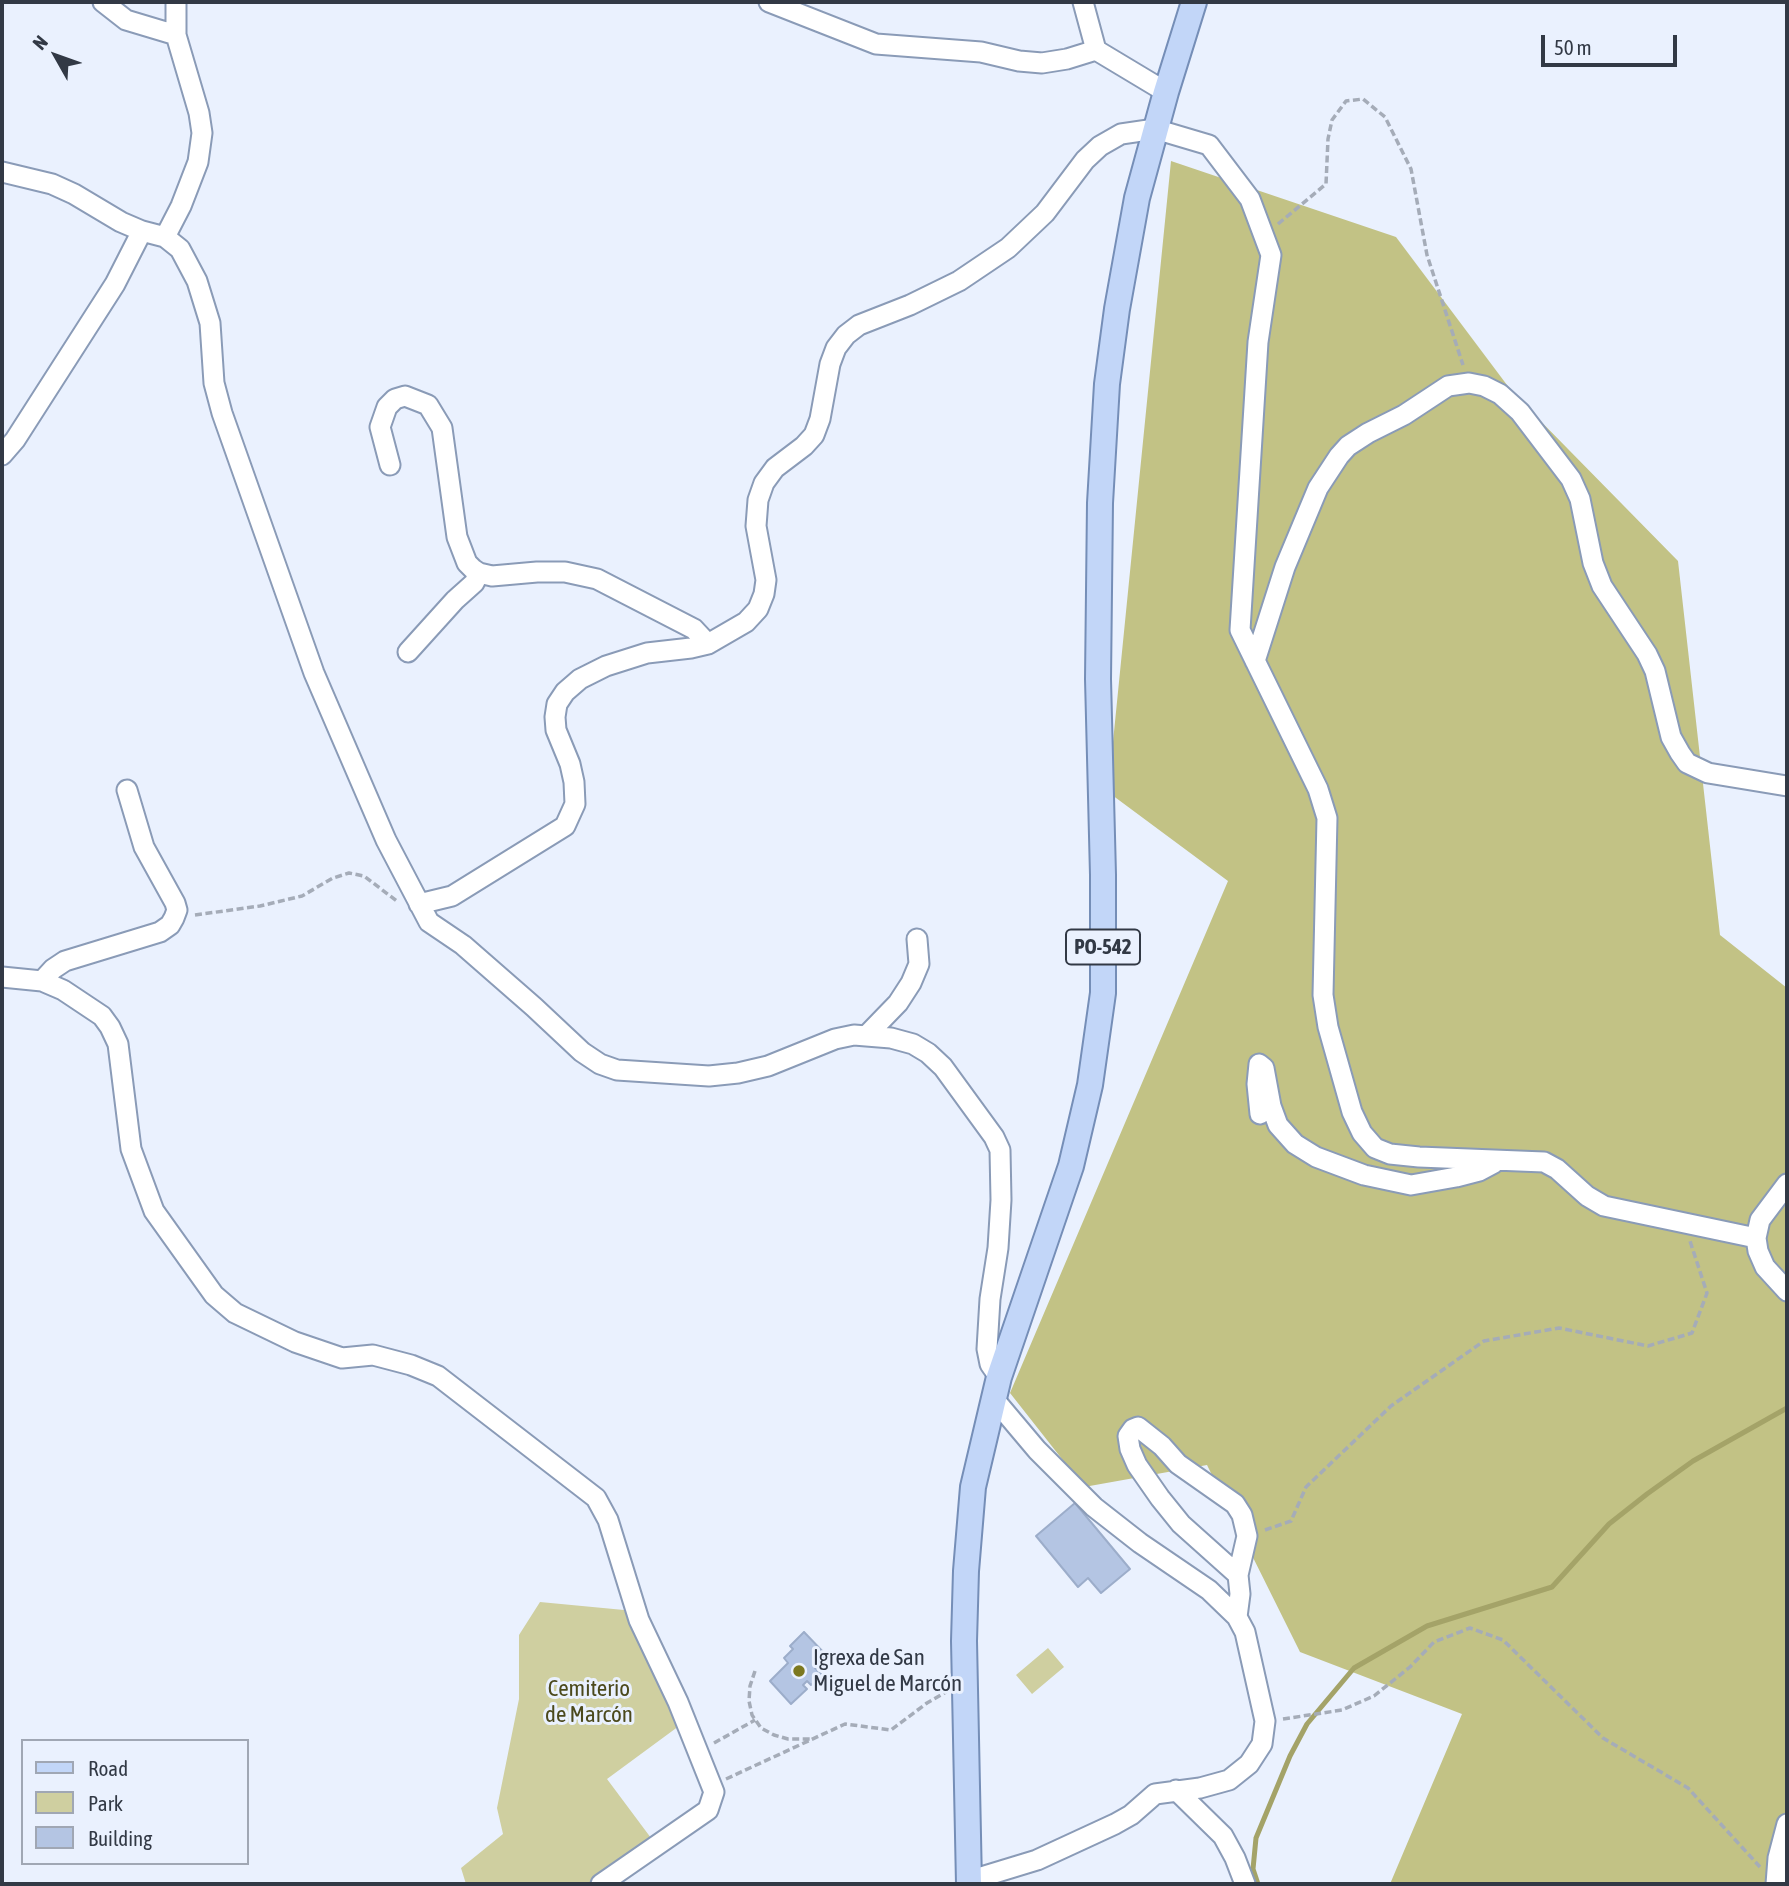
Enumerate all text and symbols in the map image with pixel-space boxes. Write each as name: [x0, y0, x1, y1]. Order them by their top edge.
north arrow: [21, 21, 91, 91]
scale bar: [1544, 21, 1680, 65]
text: N: [28, 31, 52, 54]
text: 50 m: [1554, 35, 1592, 59]
road number: PO-542: [1066, 930, 1140, 964]
place label: Igrexa de San Miguel de Marcón: [813, 1644, 962, 1698]
marker: Igrexa de San Miguel de Marcón: [791, 1663, 807, 1679]
park label: Cemiterio de Marcón: [545, 1675, 633, 1729]
legend: [21, 1739, 248, 1865]
text: Road: [88, 1756, 128, 1780]
text: Park: [88, 1791, 123, 1815]
text: Building: [88, 1826, 152, 1850]

